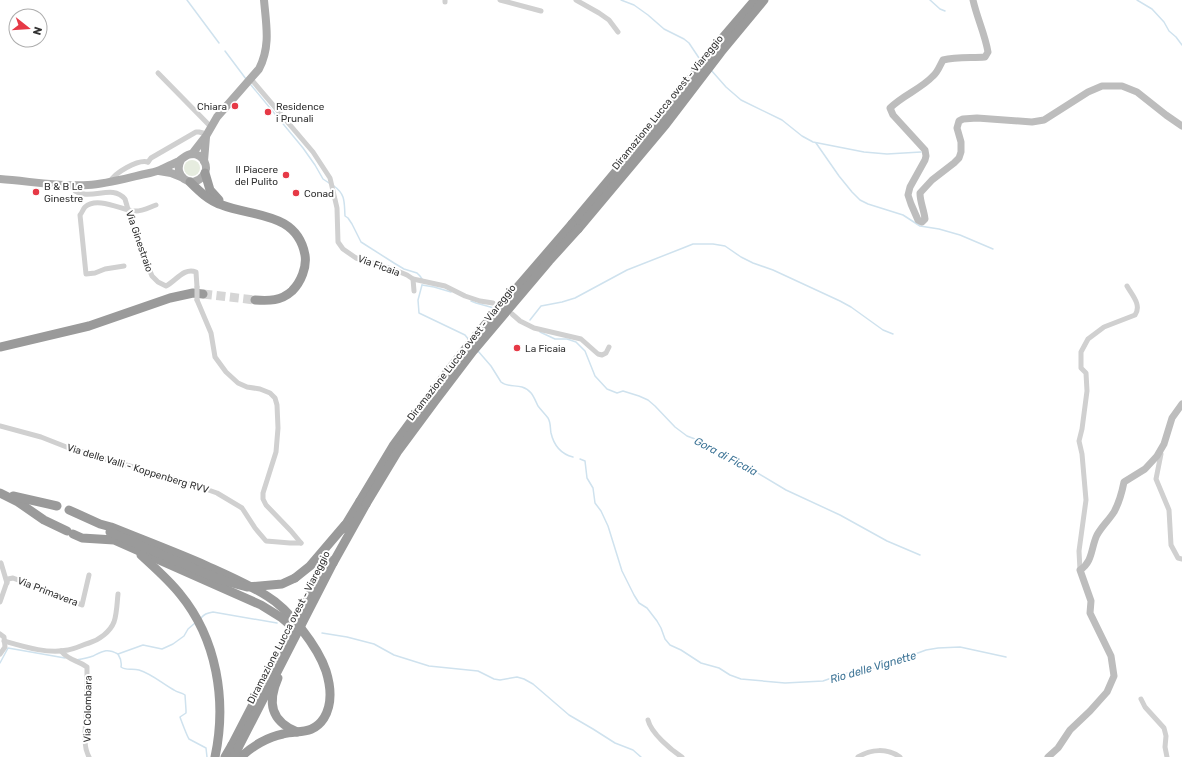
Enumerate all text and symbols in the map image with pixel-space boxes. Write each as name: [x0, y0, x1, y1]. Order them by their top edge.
north arrow: [8, 8, 48, 48]
text: N: [30, 25, 44, 37]
street label: Diramazione Lucca ovest - Viareggio: [610, 33, 726, 172]
place label: Chiara: [197, 101, 227, 113]
marker: Chiara: [230, 101, 240, 111]
place label: Residence i Prunali: [276, 101, 325, 125]
marker: Residence i Prunali: [263, 107, 273, 117]
place label: Il Piacere del Pulito: [235, 164, 278, 188]
marker: Il Piacere del Pulito: [281, 170, 291, 180]
place label: B & B Le Ginestre: [44, 181, 84, 205]
marker: B & B Le Ginestre: [31, 187, 41, 197]
marker: Conad: [291, 188, 301, 198]
place label: Conad: [304, 188, 334, 200]
street label: Via Ginestraio: [123, 209, 155, 274]
street label: Via Ficaia: [356, 253, 401, 279]
street label: Diramazione Lucca ovest - Viareggio: [405, 282, 519, 423]
marker: La Ficaia: [512, 343, 522, 353]
place label: La Ficaia: [525, 343, 566, 355]
water label: Gora di Ficaia: [692, 434, 760, 479]
street label: Via delle Valli - Koppenberg RVV: [65, 442, 211, 496]
street label: Diramazione Lucca ovest - Viareggio: [245, 549, 333, 706]
street label: Via Primavera: [16, 575, 80, 609]
water label: Rio delle Vignette: [828, 649, 918, 686]
street label: Via Colombara: [81, 675, 95, 743]

